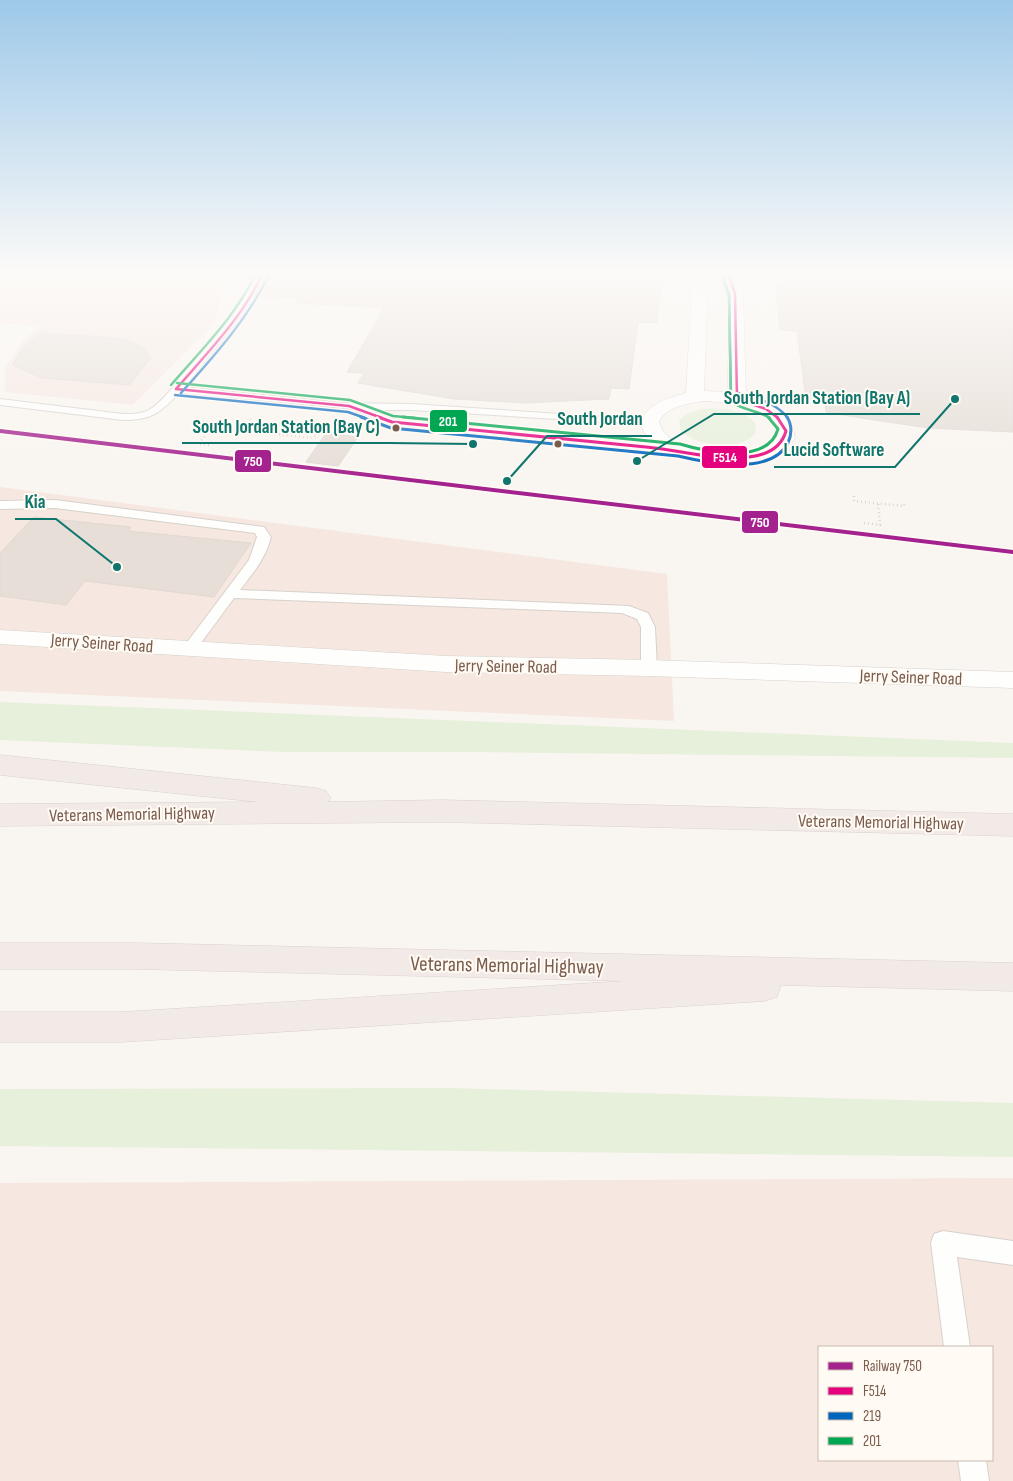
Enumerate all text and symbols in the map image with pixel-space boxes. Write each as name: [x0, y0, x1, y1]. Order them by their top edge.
callout: South Jordan Station (Bay A): [714, 380, 920, 414]
text: South Jordan Station (Bay A): [724, 387, 910, 410]
callout: South Jordan: [547, 402, 652, 436]
text: South Jordan: [557, 408, 643, 431]
callout: South Jordan Station (Bay C): [182, 409, 390, 443]
line badge: 201: [429, 409, 468, 433]
text: 201: [439, 413, 458, 430]
text: South Jordan Station (Bay C): [192, 416, 380, 439]
unlabelled marker: [391, 423, 401, 433]
callout: Lucid Software: [774, 433, 895, 467]
unlabelled marker: [553, 439, 563, 449]
text: Lucid Software: [784, 439, 884, 462]
line badge: F514: [701, 445, 748, 469]
line badge: 750: [234, 449, 272, 473]
text: F514: [713, 449, 737, 466]
text: 750: [244, 453, 263, 470]
callout: Kia: [15, 485, 56, 519]
text: Kia: [25, 491, 46, 514]
line badge: 750: [741, 510, 779, 534]
text: 750: [751, 514, 770, 531]
street label: Jerry Seiner Road: [49, 629, 154, 658]
street label: Jerry Seiner Road: [454, 655, 557, 678]
street label: Jerry Seiner Road: [858, 665, 963, 690]
street label: Veterans Memorial Highway: [49, 803, 215, 826]
street label: Veterans Memorial Highway: [798, 811, 964, 834]
street label: Veterans Memorial Highway: [410, 951, 604, 980]
legend: [818, 1346, 993, 1461]
text: Railway 750: [863, 1357, 922, 1376]
text: F514: [863, 1382, 886, 1401]
text: 219: [863, 1407, 881, 1426]
text: 201: [863, 1432, 882, 1451]

